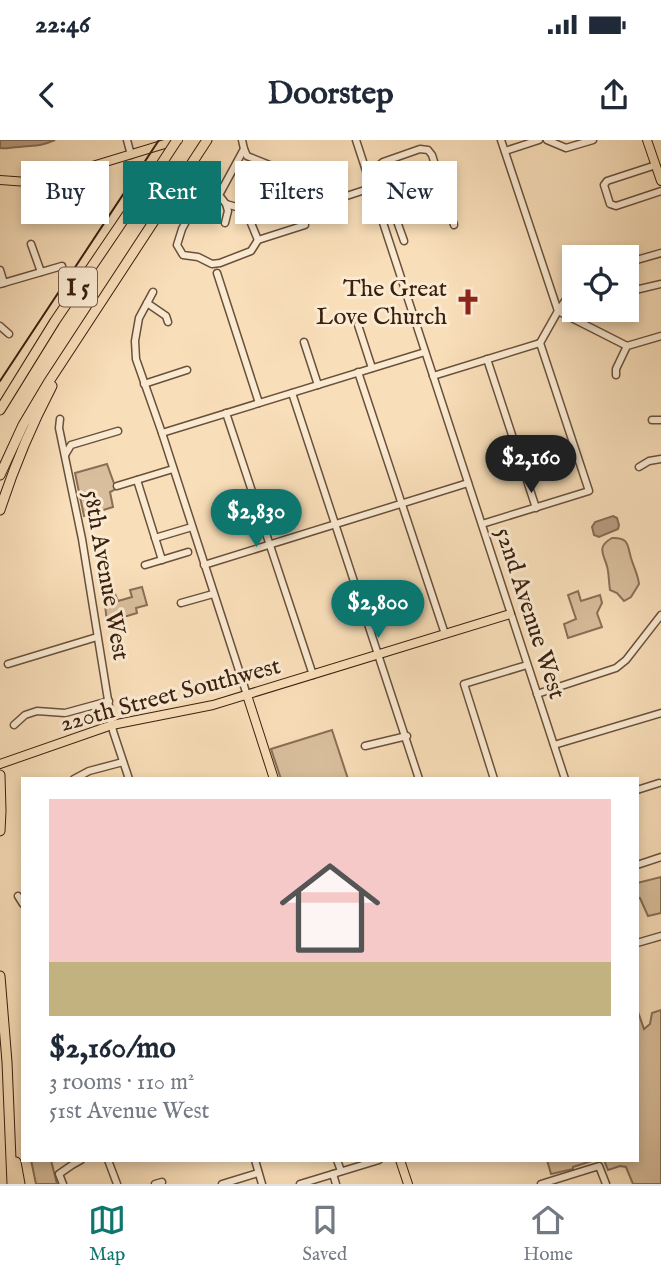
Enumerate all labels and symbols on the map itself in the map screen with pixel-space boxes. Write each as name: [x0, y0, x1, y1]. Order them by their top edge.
road number: I 5: [59, 268, 97, 306]
place label: The Great Love Church: [316, 274, 447, 333]
church icon: The Great Love Church: [453, 287, 483, 317]
pin: $2,160: [474, 436, 588, 495]
street label: 58th Avenue West: [75, 488, 136, 663]
pin: $2,830: [199, 490, 313, 549]
street label: 52nd Avenue West: [487, 524, 572, 703]
pin: $2,800: [321, 580, 435, 640]
street label: 220th Street Southwest: [57, 651, 284, 740]

